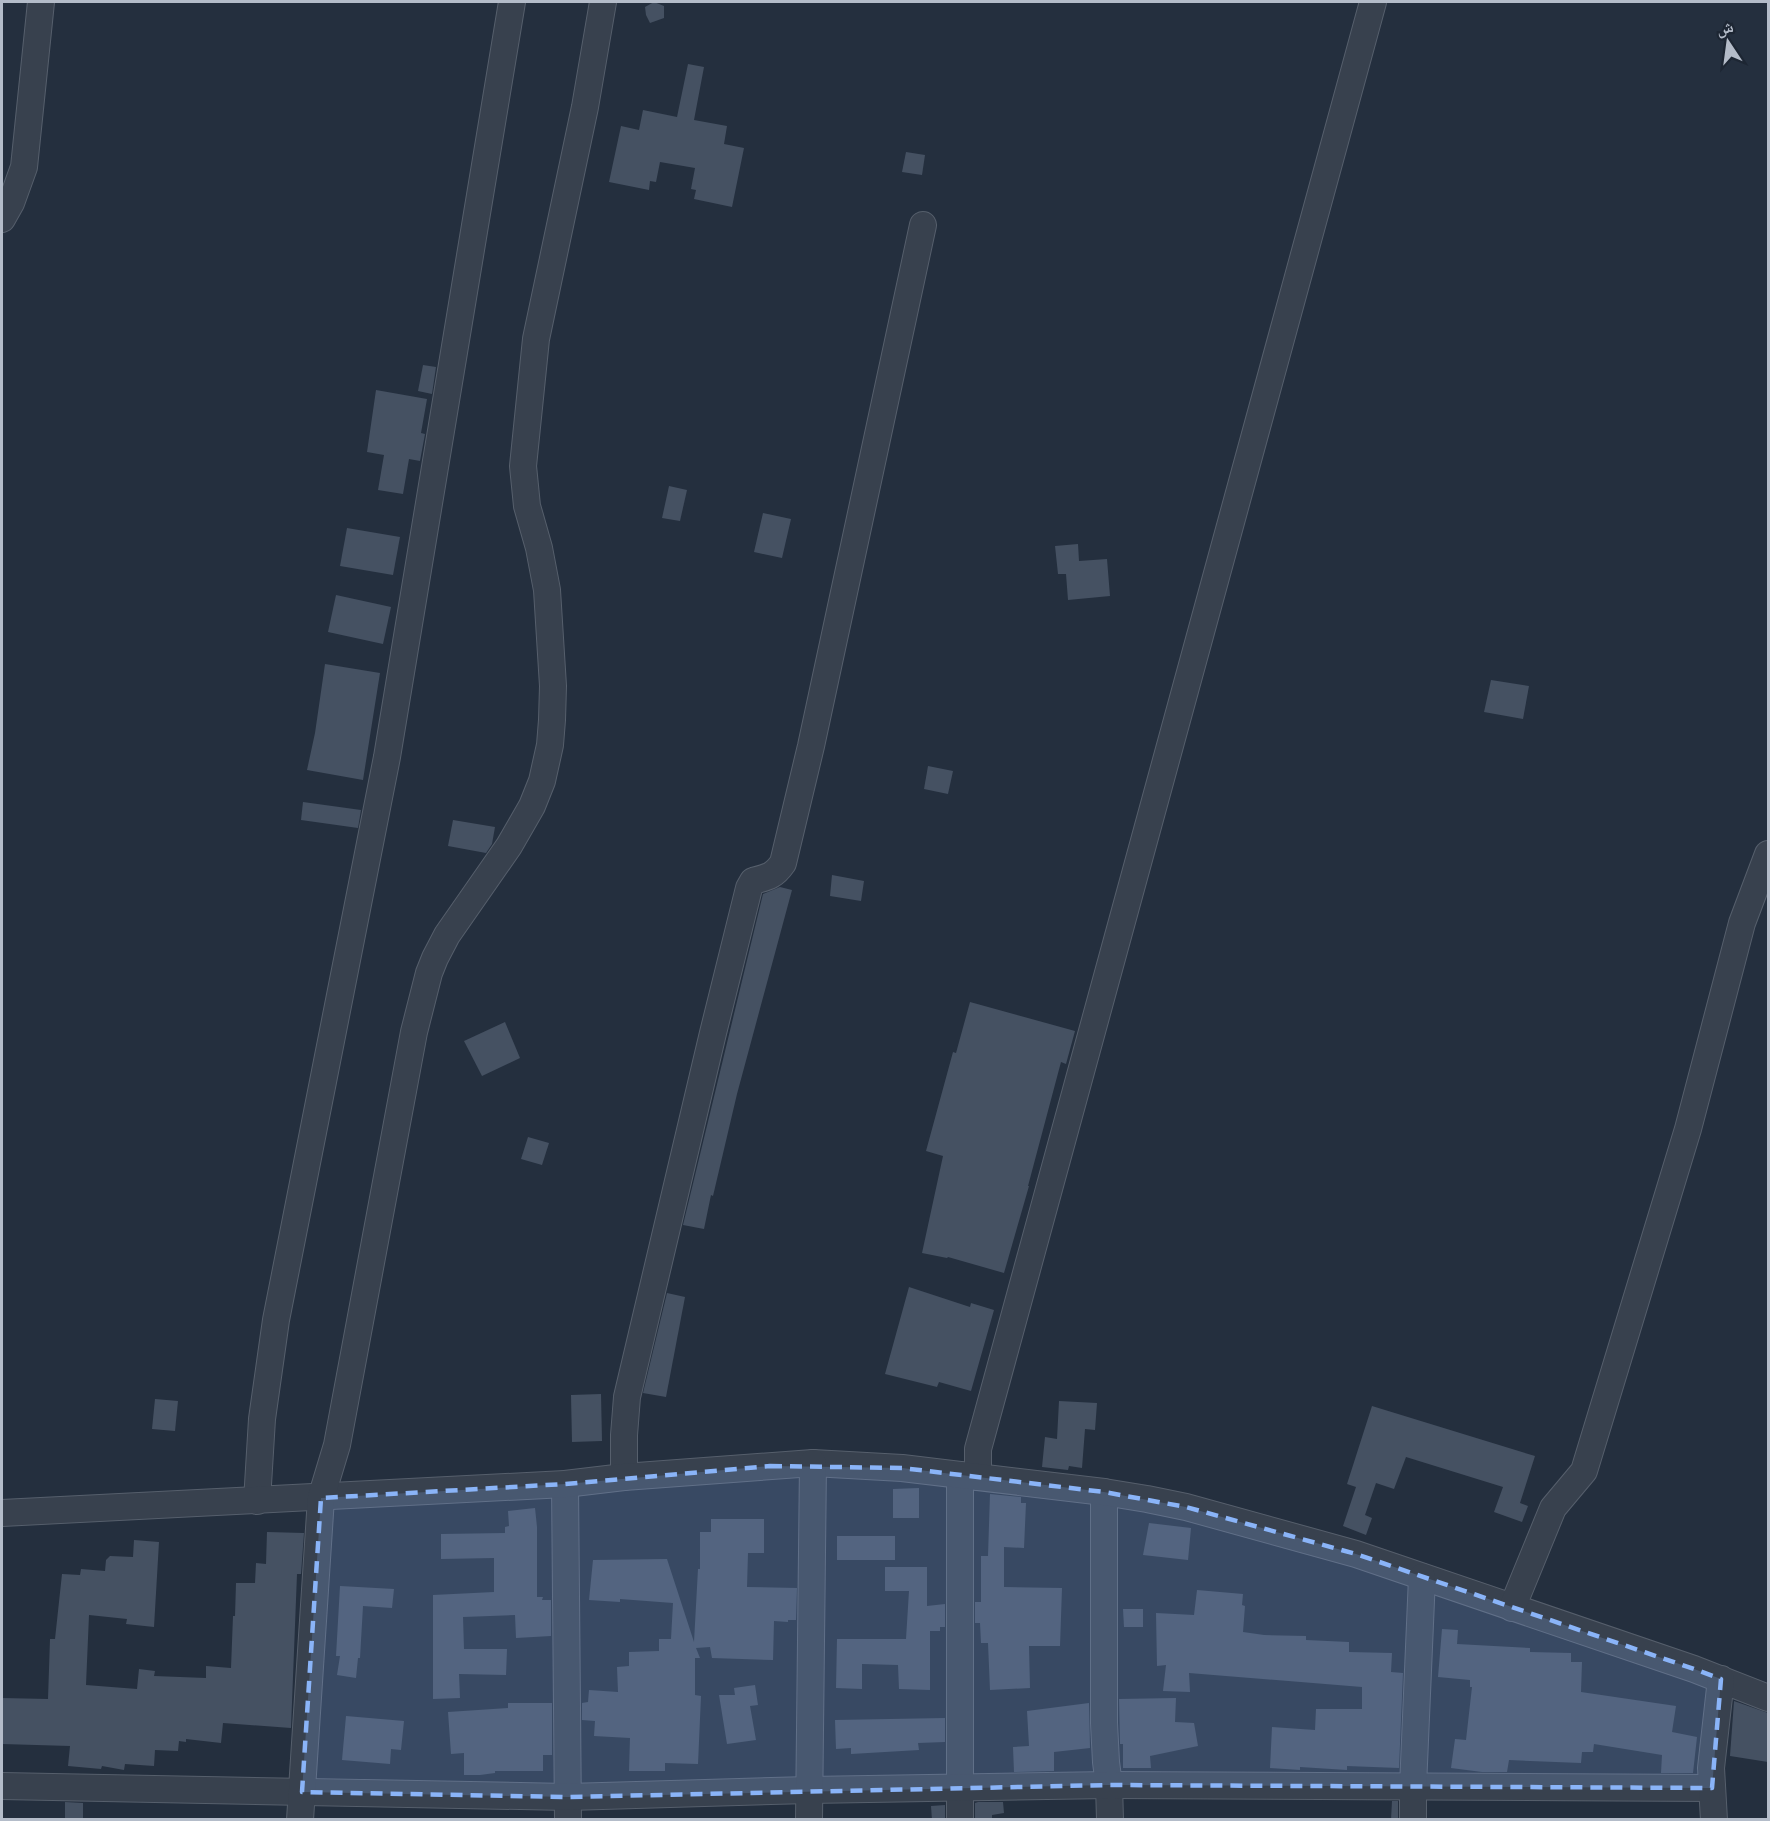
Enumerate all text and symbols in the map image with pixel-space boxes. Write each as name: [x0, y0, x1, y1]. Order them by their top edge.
north arrow: [1698, 12, 1758, 72]
text: ش: [1715, 18, 1735, 39]

